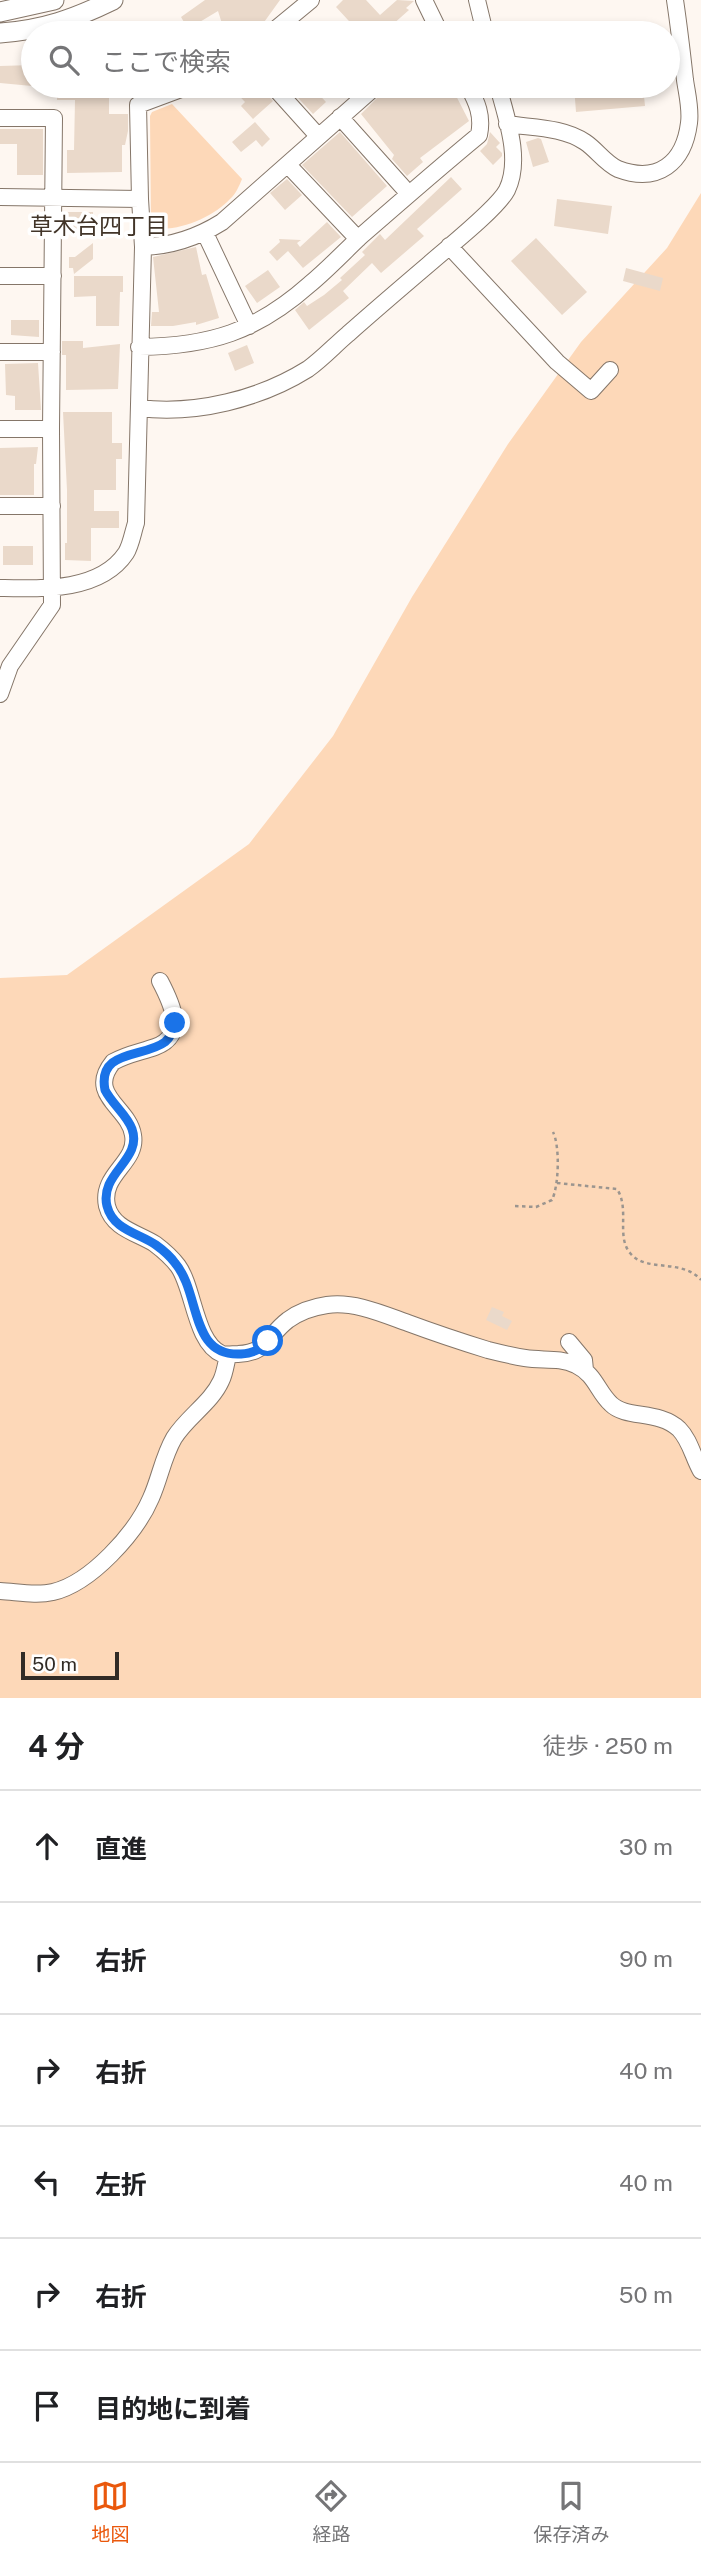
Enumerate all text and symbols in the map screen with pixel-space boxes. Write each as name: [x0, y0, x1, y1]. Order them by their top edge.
search box: [21, 21, 680, 98]
icon: search: [45, 41, 83, 79]
text: ここで検索: [101, 46, 231, 77]
district label: 草木台四丁目: [30, 212, 168, 239]
route end: [159, 1007, 190, 1038]
route start: [252, 1325, 283, 1356]
scale bar: [21, 1649, 119, 1681]
text: 50 m: [32, 1653, 77, 1675]
text: 4 分: [28, 1728, 84, 1764]
text: 徒歩 · 250 m: [543, 1732, 673, 1759]
icon: ahead: [28, 1827, 66, 1865]
text: 直進: [95, 1833, 147, 1864]
text: 30 m: [619, 1833, 673, 1860]
icon: right: [28, 1939, 66, 1977]
text: 右折: [95, 1945, 147, 1976]
text: 90 m: [619, 1945, 673, 1972]
icon: right: [28, 2051, 66, 2089]
text: 右折: [95, 2057, 147, 2088]
text: 40 m: [619, 2057, 673, 2084]
icon: left: [28, 2163, 66, 2201]
text: 左折: [95, 2169, 147, 2200]
text: 40 m: [619, 2169, 673, 2196]
icon: right: [28, 2275, 66, 2313]
text: 右折: [95, 2281, 147, 2312]
text: 50 m: [619, 2281, 673, 2308]
icon: arrive: [28, 2387, 66, 2425]
text: 目的地に到着: [95, 2393, 251, 2424]
tab: 地図: [91, 2477, 130, 2546]
tab: 経路: [312, 2477, 351, 2546]
tab: 保存済み: [533, 2477, 610, 2546]

